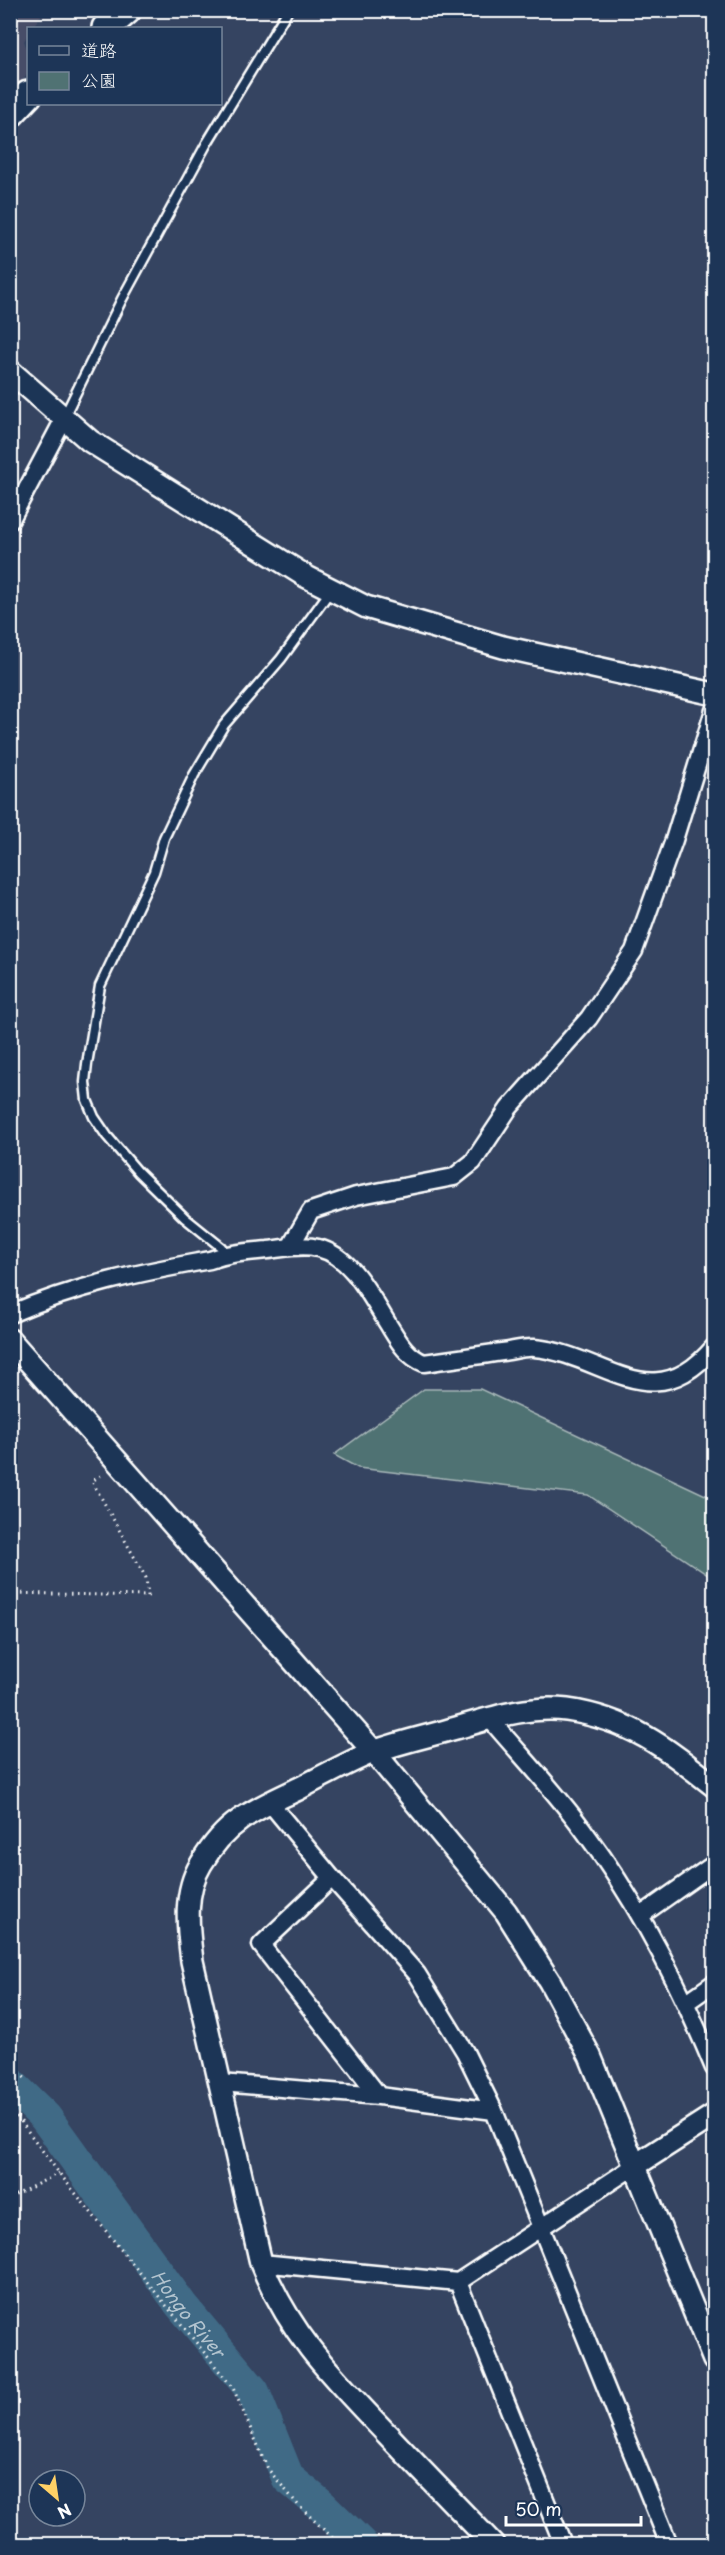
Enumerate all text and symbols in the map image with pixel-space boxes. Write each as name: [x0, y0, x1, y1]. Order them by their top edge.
legend: [27, 27, 222, 105]
text: 道路: [81, 36, 117, 63]
text: 公園: [81, 66, 117, 93]
water label: Hongo River: [146, 2264, 234, 2365]
north arrow: [27, 2468, 87, 2528]
scale bar: [506, 2489, 641, 2527]
text: 50 m: [515, 2495, 562, 2522]
text: N: [53, 2498, 76, 2526]

